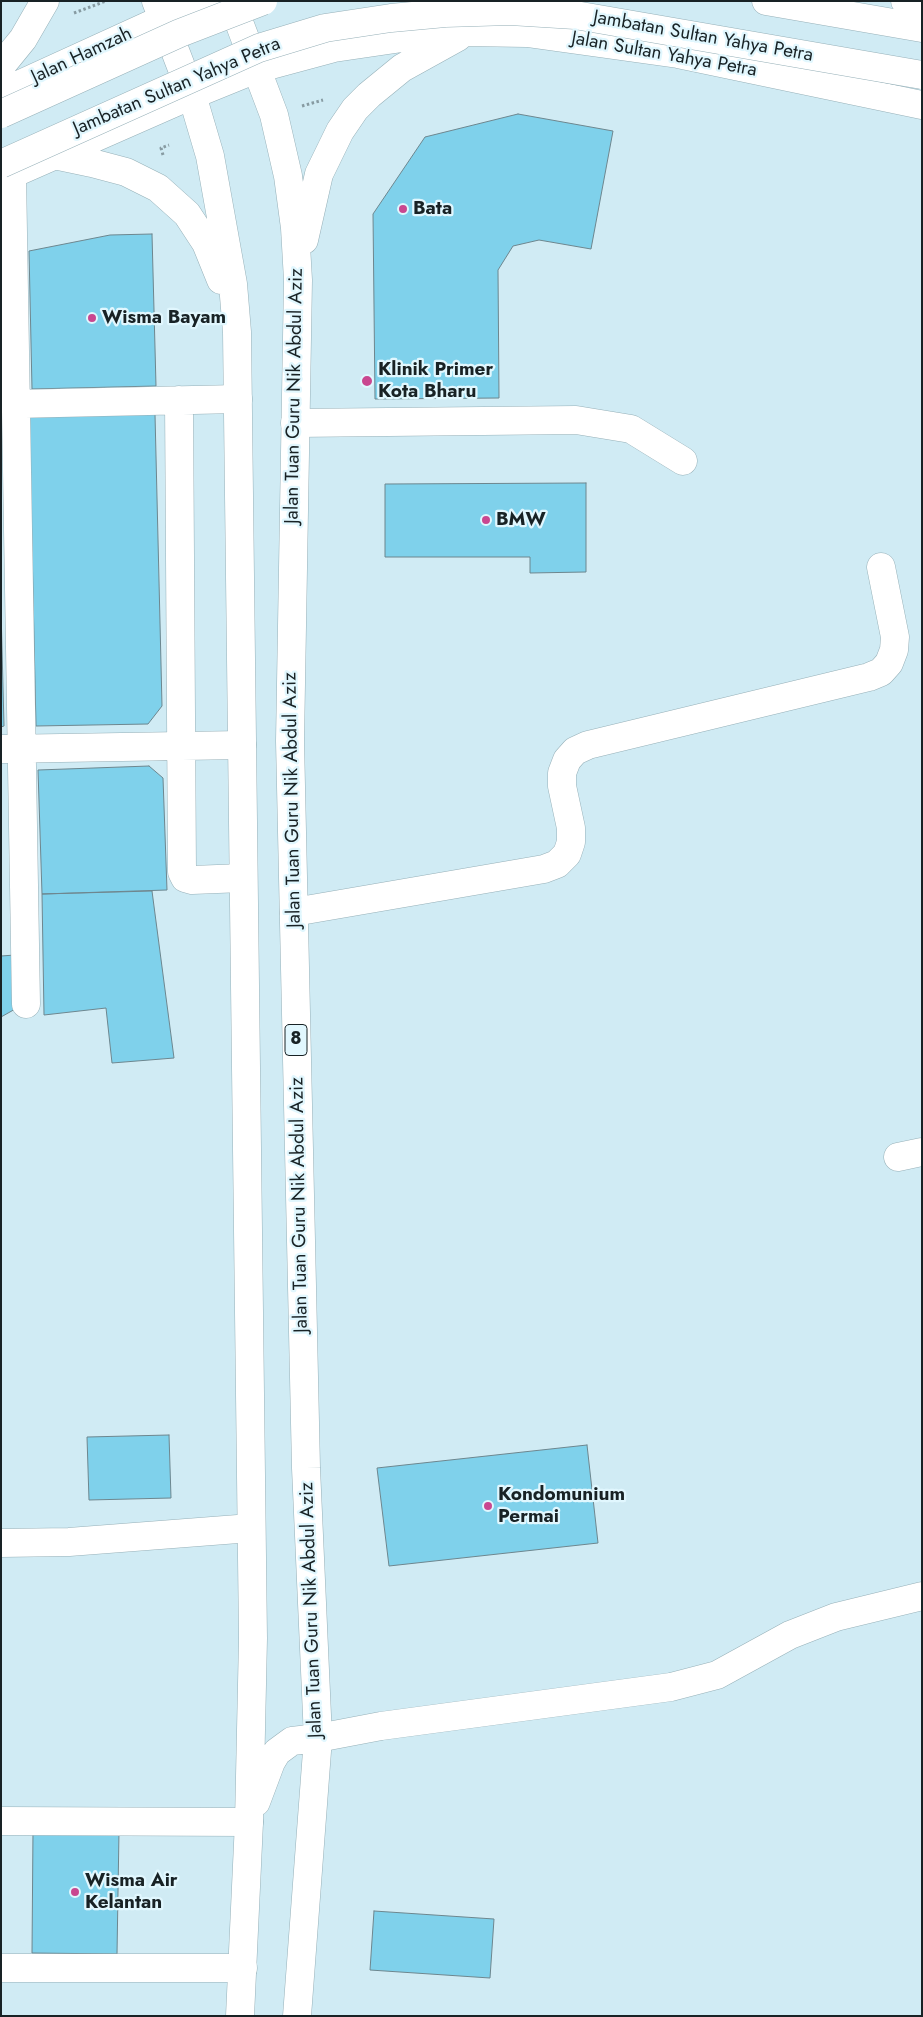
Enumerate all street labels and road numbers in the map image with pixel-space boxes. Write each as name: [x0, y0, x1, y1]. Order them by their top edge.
street label: Jambatan Sultan Yahya Petra: [591, 6, 815, 68]
street label: Jalan Hamzah: [28, 23, 136, 89]
street label: Jalan Sultan Yahya Petra: [570, 27, 758, 83]
street label: Jambatan Sultan Yahya Petra: [70, 33, 284, 141]
street label: Jalan Tuan Guru Nik Abdul Aziz: [281, 268, 309, 524]
street label: Jalan Tuan Guru Nik Abdul Aziz: [279, 672, 307, 928]
road number: 8: [285, 1024, 307, 1056]
street label: Jalan Tuan Guru Nik Abdul Aziz: [286, 1077, 314, 1333]
street label: Jalan Tuan Guru Nik Abdul Aziz: [296, 1482, 328, 1738]

